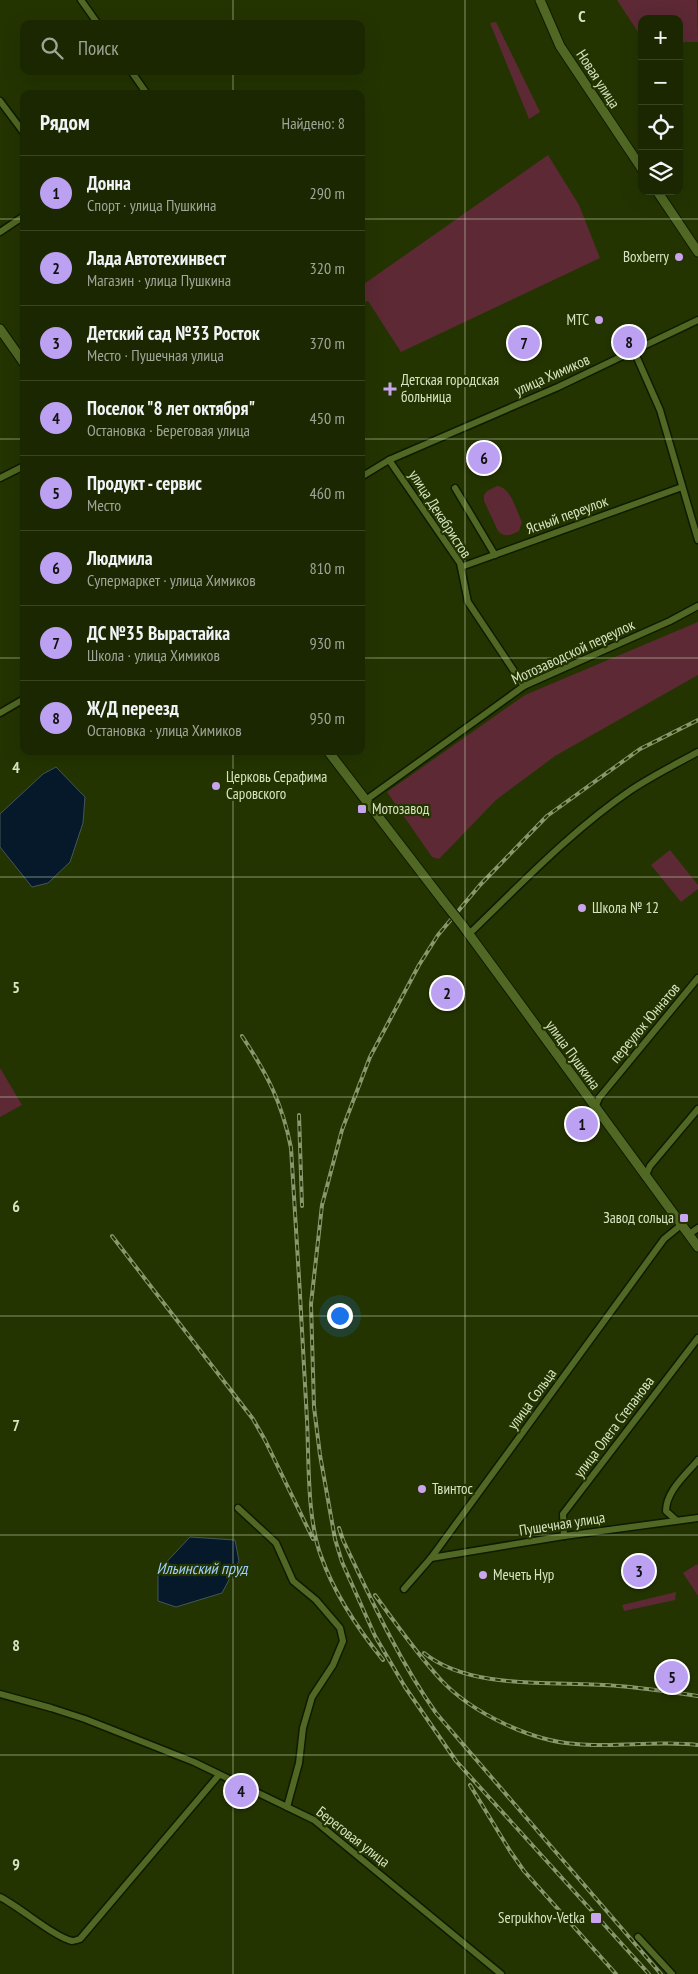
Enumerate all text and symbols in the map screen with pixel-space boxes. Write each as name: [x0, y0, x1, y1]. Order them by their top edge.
text: C: [578, 6, 586, 26]
map controls: [638, 15, 683, 195]
button: +: [638, 15, 683, 60]
search box: [20, 20, 365, 75]
icon: search: [38, 34, 66, 62]
text: Поиск: [78, 36, 119, 60]
street label: Новая улица: [572, 46, 624, 112]
button: −: [638, 60, 683, 105]
button: locate: [638, 105, 683, 150]
text: Рядом: [40, 109, 90, 136]
text: Найдено: 8: [282, 113, 345, 133]
button: layers: [638, 150, 683, 195]
text: Донна: [87, 171, 131, 195]
text: 1: [52, 183, 60, 203]
text: 290 m: [310, 183, 345, 203]
text: Спорт · улица Пушкина: [87, 195, 216, 215]
text: Лада Автотехинвест: [87, 246, 226, 270]
place label: Boxberry: [623, 247, 669, 266]
marker: Boxberry: [673, 251, 685, 263]
text: 2: [52, 258, 60, 278]
text: 320 m: [310, 258, 345, 278]
text: Магазин · улица Пушкина: [87, 270, 231, 290]
place label: МТС: [566, 310, 589, 329]
marker: МТС: [593, 314, 605, 326]
text: Детский сад №33 Росток: [87, 321, 260, 345]
pin: 8: [613, 323, 645, 361]
pin: 7: [508, 324, 540, 362]
text: 3: [52, 333, 60, 353]
text: 370 m: [310, 333, 345, 353]
text: Место · Пушечная улица: [87, 345, 224, 365]
street label: улица Химиков: [511, 350, 592, 400]
place label: Детская городская больница: [401, 370, 499, 406]
marker: Детская городская больница: [383, 382, 397, 396]
text: Поселок "8 лет октября": [87, 396, 255, 420]
text: 4: [52, 408, 60, 428]
text: 450 m: [310, 408, 345, 428]
text: Остановка · Береговая улица: [87, 420, 250, 440]
pin: 6: [468, 439, 500, 477]
street label: улица Декабристов: [405, 466, 476, 561]
text: Продукт - сервис: [87, 471, 202, 495]
text: 5: [52, 483, 60, 503]
text: 460 m: [310, 483, 345, 503]
street label: Ясный переулок: [523, 491, 610, 538]
text: Место: [87, 495, 121, 515]
text: Людмила: [87, 546, 153, 570]
text: 6: [52, 558, 60, 578]
text: 810 m: [310, 558, 345, 578]
text: Супермаркет · улица Химиков: [87, 570, 256, 590]
street label: Мотозаводской переулок: [508, 615, 638, 688]
text: ДС №35 Вырастайка: [87, 621, 230, 645]
text: 7: [52, 633, 60, 653]
text: 930 m: [310, 633, 345, 653]
text: Школа · улица Химиков: [87, 645, 220, 665]
text: Ж/Д переезд: [87, 696, 179, 720]
text: 8: [52, 708, 60, 728]
text: 950 m: [310, 708, 345, 728]
text: Остановка · улица Химиков: [87, 720, 242, 740]
text: 4: [12, 757, 20, 777]
place label: Церковь Серафима Саровского: [226, 767, 327, 803]
marker: Церковь Серафима Саровского: [210, 780, 222, 792]
place label: Мотозавод: [372, 799, 430, 818]
marker: Мотозавод: [356, 803, 368, 815]
place label: Школа № 12: [592, 898, 659, 917]
marker: Школа № 12: [576, 902, 588, 914]
pin: 2: [431, 974, 463, 1012]
text: 5: [12, 977, 20, 997]
street label: переулок Юннатов: [605, 979, 684, 1067]
street label: улица Пушкина: [542, 1016, 605, 1093]
pin: 1: [566, 1105, 598, 1143]
text: 6: [12, 1196, 20, 1216]
place label: Завод сольца: [603, 1208, 674, 1227]
marker: Завод сольца: [678, 1212, 690, 1224]
your location: [327, 1303, 353, 1329]
street label: улица Сольца: [503, 1364, 560, 1433]
street label: улица Олега Степанова: [569, 1372, 658, 1481]
text: 7: [12, 1415, 20, 1435]
place label: Твинтос: [432, 1479, 474, 1498]
marker: Твинтос: [416, 1483, 428, 1495]
street label: Пушечная улица: [518, 1507, 606, 1540]
pin: 3: [623, 1552, 655, 1590]
water label: Ильинский пруд: [156, 1558, 249, 1578]
place label: Мечеть Нур: [493, 1565, 554, 1584]
marker: Мечеть Нур: [477, 1569, 489, 1581]
text: 8: [12, 1635, 20, 1655]
pin: 5: [656, 1658, 688, 1696]
pin: 4: [225, 1772, 257, 1810]
street label: Береговая улица: [313, 1802, 394, 1871]
text: 9: [12, 1854, 20, 1874]
place label: Serpukhov-Vetka: [498, 1908, 585, 1927]
marker: Serpukhov-Vetka: [589, 1911, 603, 1925]

